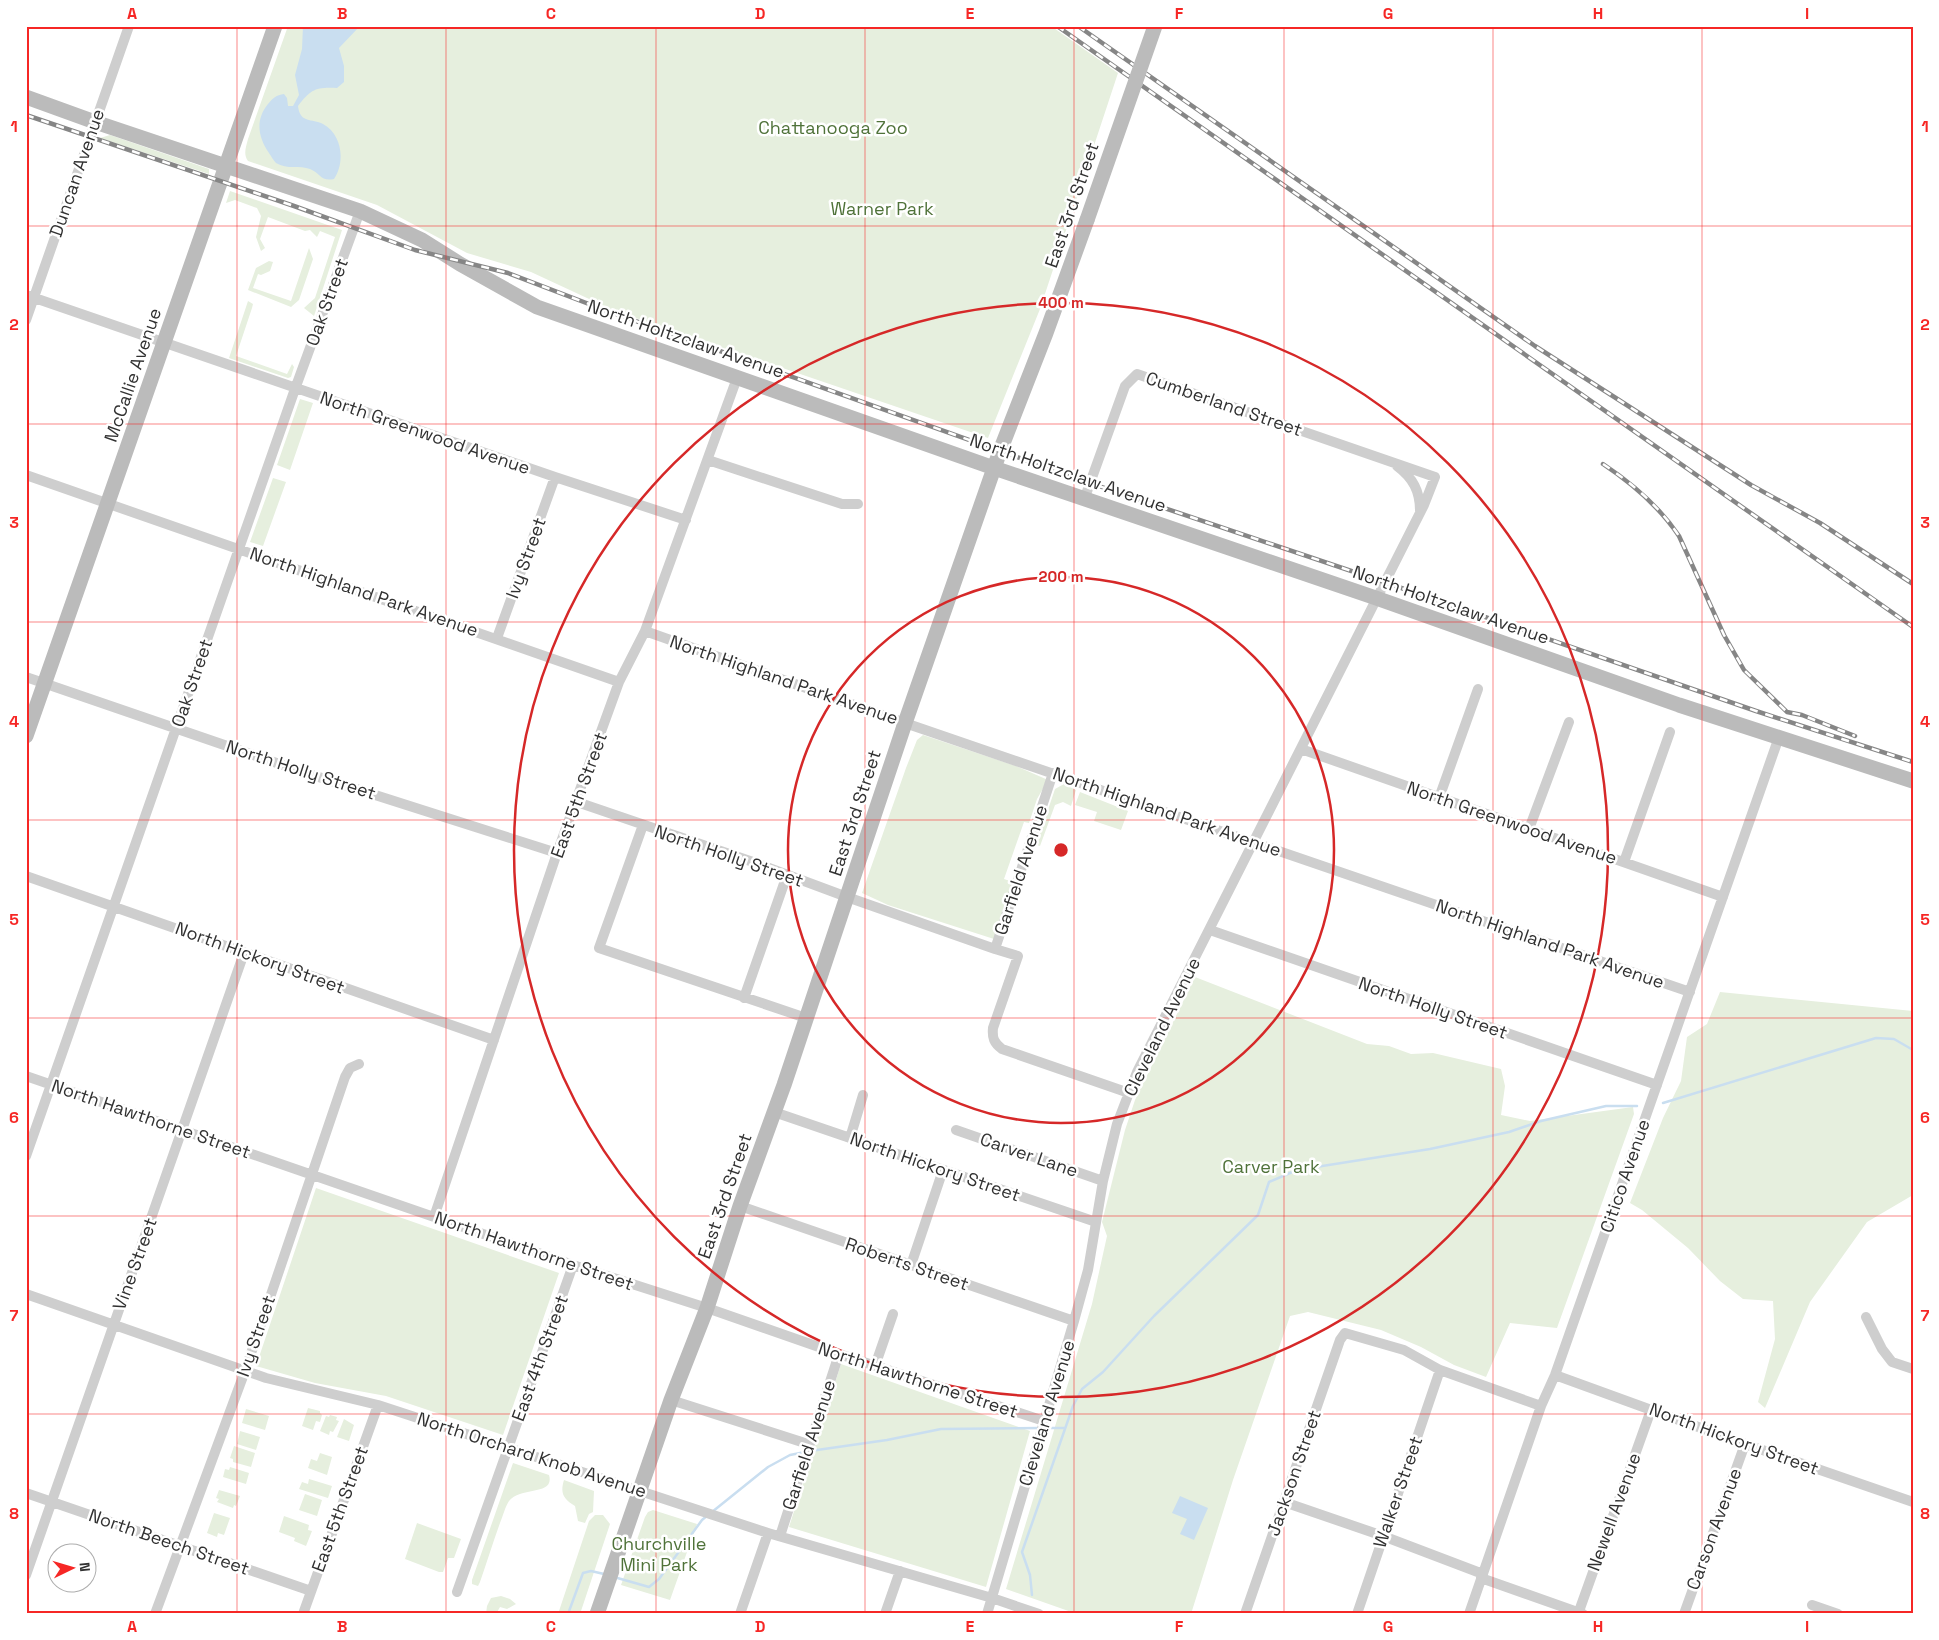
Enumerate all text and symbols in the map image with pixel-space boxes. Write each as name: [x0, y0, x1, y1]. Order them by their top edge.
text: A: [127, 3, 137, 24]
text: B: [337, 3, 347, 24]
text: C: [546, 3, 556, 24]
text: D: [755, 3, 765, 24]
text: E: [966, 3, 975, 24]
text: F: [1175, 3, 1184, 24]
text: G: [1383, 3, 1393, 24]
text: H: [1593, 3, 1603, 24]
text: I: [1805, 3, 1809, 24]
street label: Duncan Avenue: [44, 106, 109, 240]
text: 1: [10, 116, 18, 137]
park label: Chattanooga Zoo: [758, 116, 908, 139]
text: 1: [1921, 116, 1929, 137]
street label: East 3rd Street: [1039, 139, 1104, 271]
park label: Warner Park: [830, 197, 934, 220]
street label: Oak Street: [300, 255, 353, 349]
text: 400 m: [1038, 293, 1084, 312]
street label: North Holtzclaw Avenue: [585, 294, 787, 383]
street label: McCallie Avenue: [99, 305, 166, 445]
text: 2: [9, 314, 19, 335]
text: 2: [1920, 314, 1930, 335]
street label: Cumberland Street: [1143, 366, 1305, 441]
street label: North Greenwood Avenue: [317, 386, 533, 479]
street label: North Holtzclaw Avenue: [967, 428, 1169, 517]
text: 3: [9, 512, 19, 533]
text: 3: [1920, 512, 1930, 533]
street label: Ivy Street: [500, 514, 551, 602]
street label: North Highland Park Avenue: [247, 542, 481, 641]
street label: North Holtzclaw Avenue: [1350, 560, 1552, 649]
text: 200 m: [1039, 567, 1083, 586]
street label: North Highland Park Avenue: [667, 630, 901, 729]
street label: Oak Street: [166, 636, 217, 730]
text: 4: [9, 711, 19, 732]
text: 4: [1920, 711, 1930, 732]
street label: East 5th Street: [545, 729, 612, 861]
street label: North Holly Street: [223, 734, 379, 805]
street label: East 3rd Street: [823, 747, 886, 879]
street label: North Highland Park Avenue: [1050, 762, 1284, 861]
street label: North Greenwood Avenue: [1404, 776, 1620, 869]
street label: Garfield Avenue: [989, 802, 1052, 938]
street label: North Holly Street: [652, 819, 807, 892]
centre of rings: [1052, 841, 1070, 859]
street label: North Highland Park Avenue: [1433, 894, 1667, 993]
text: 5: [9, 909, 19, 930]
text: 5: [1920, 909, 1930, 930]
street label: North Hickory Street: [172, 916, 348, 999]
street label: Cleveland Avenue: [1118, 954, 1205, 1100]
street label: North Holly Street: [1356, 971, 1511, 1044]
street label: North Hawthorne Street: [49, 1074, 254, 1163]
text: 6: [9, 1107, 19, 1128]
text: 6: [1920, 1107, 1930, 1128]
street label: Citico Avenue: [1594, 1116, 1655, 1236]
street label: North Hickory Street: [847, 1127, 1023, 1206]
street label: Carver Lane: [977, 1127, 1081, 1182]
street label: East 3rd Street: [692, 1130, 757, 1262]
park label: Carver Park: [1222, 1155, 1320, 1178]
street label: North Hawthorne Street: [432, 1206, 637, 1295]
street label: Vine Street: [107, 1214, 162, 1313]
street label: Roberts Street: [842, 1232, 972, 1295]
street label: Ivy Street: [231, 1292, 280, 1380]
street label: East 4th Street: [506, 1292, 573, 1424]
text: 7: [10, 1305, 19, 1326]
text: 7: [1921, 1305, 1930, 1326]
street label: North Hawthorne Street: [815, 1336, 1021, 1423]
street label: Cleveland Avenue: [1013, 1337, 1080, 1489]
street label: Garfield Avenue: [777, 1377, 840, 1513]
street label: North Hickory Street: [1646, 1397, 1822, 1480]
street label: North Orchard Knob Avenue: [415, 1407, 650, 1503]
street label: Jackson Street: [1261, 1407, 1326, 1539]
street label: Walker Street: [1368, 1433, 1427, 1551]
street label: East 5th Street: [306, 1443, 373, 1575]
street label: Newell Avenue: [1581, 1450, 1646, 1574]
street label: Carson Avenue: [1681, 1465, 1746, 1593]
text: 8: [9, 1503, 19, 1524]
text: 8: [1920, 1503, 1930, 1524]
street label: North Beech Street: [86, 1504, 252, 1580]
park label: Churchville Mini Park: [611, 1532, 707, 1576]
north arrow: [48, 1542, 98, 1592]
text: A: [127, 1616, 137, 1637]
text: B: [337, 1616, 347, 1637]
text: C: [546, 1616, 556, 1637]
text: D: [755, 1616, 765, 1637]
text: E: [966, 1616, 975, 1637]
text: F: [1175, 1616, 1184, 1637]
text: G: [1383, 1616, 1393, 1637]
text: H: [1593, 1616, 1603, 1637]
text: I: [1805, 1616, 1809, 1637]

